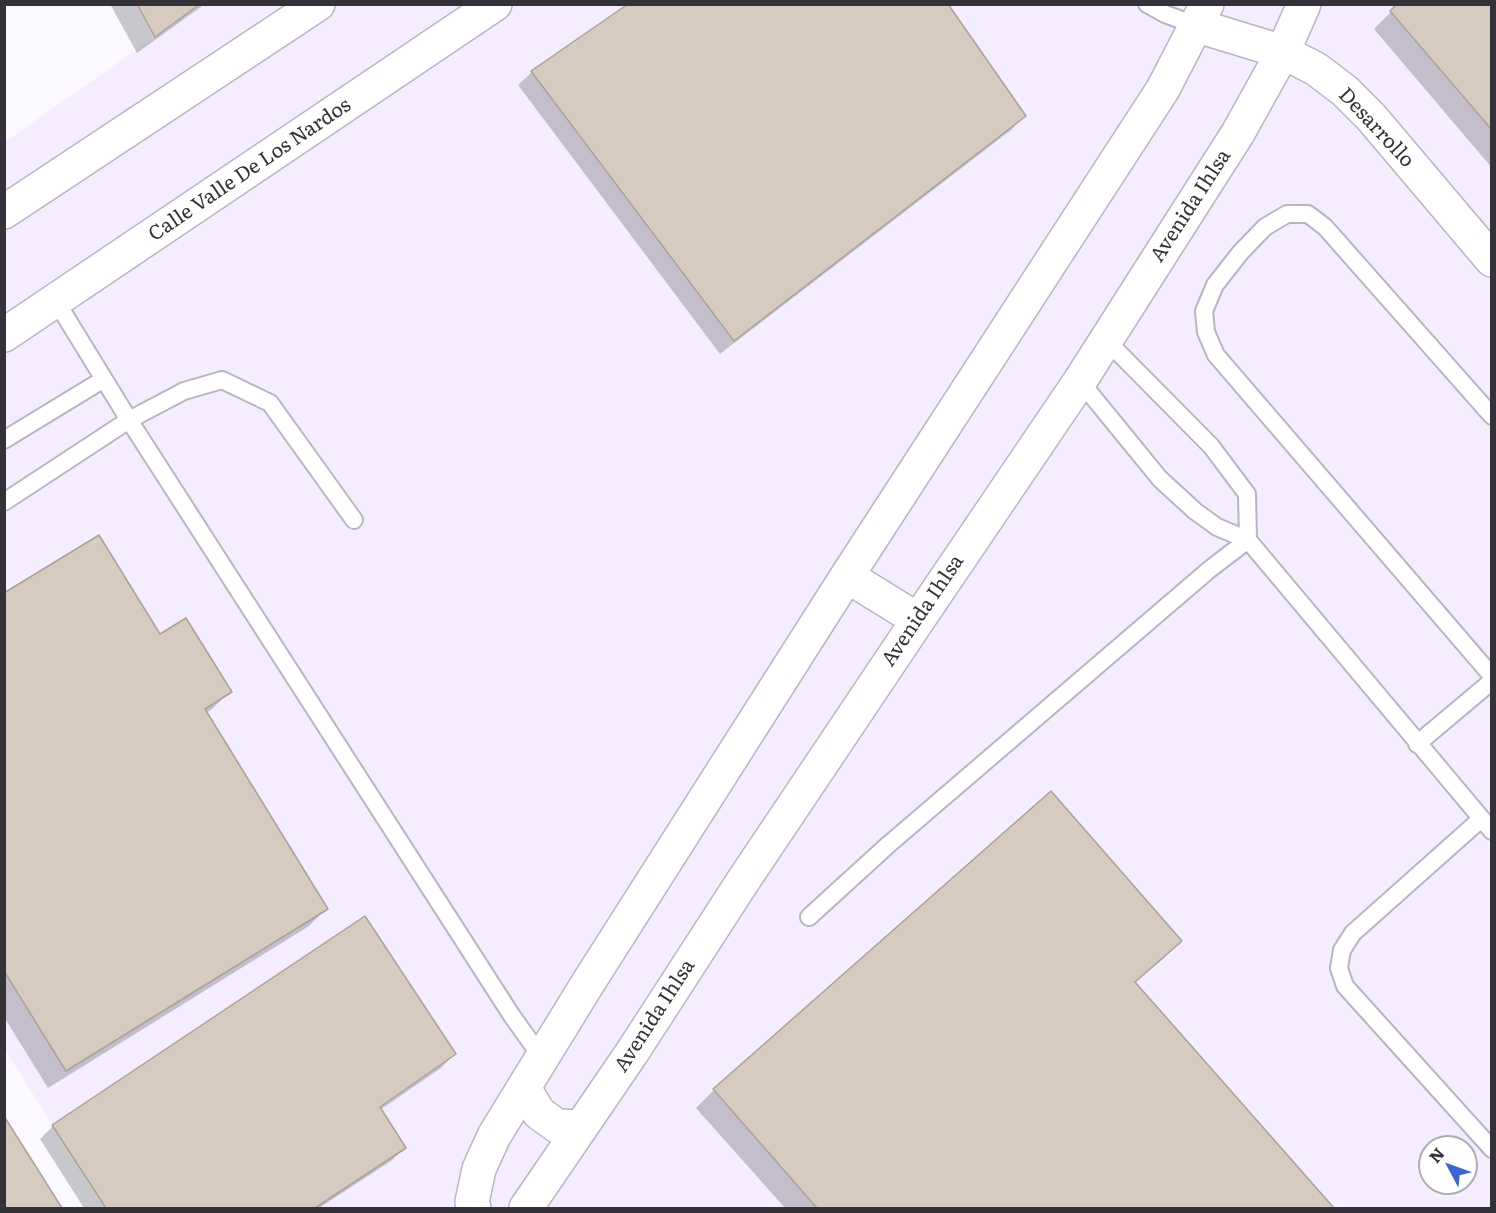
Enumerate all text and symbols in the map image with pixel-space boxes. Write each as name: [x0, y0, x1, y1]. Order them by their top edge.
street label: Desarrollo: [1333, 83, 1419, 173]
street label: Calle Valle De Los Nardos: [144, 93, 356, 247]
street label: Avenida Ihlsa: [1146, 145, 1236, 267]
street label: Avenida Ihlsa: [877, 551, 969, 671]
street label: Avenida Ihlsa: [610, 955, 700, 1077]
north arrow: [1418, 1135, 1478, 1195]
text: N: [1422, 1142, 1449, 1167]

